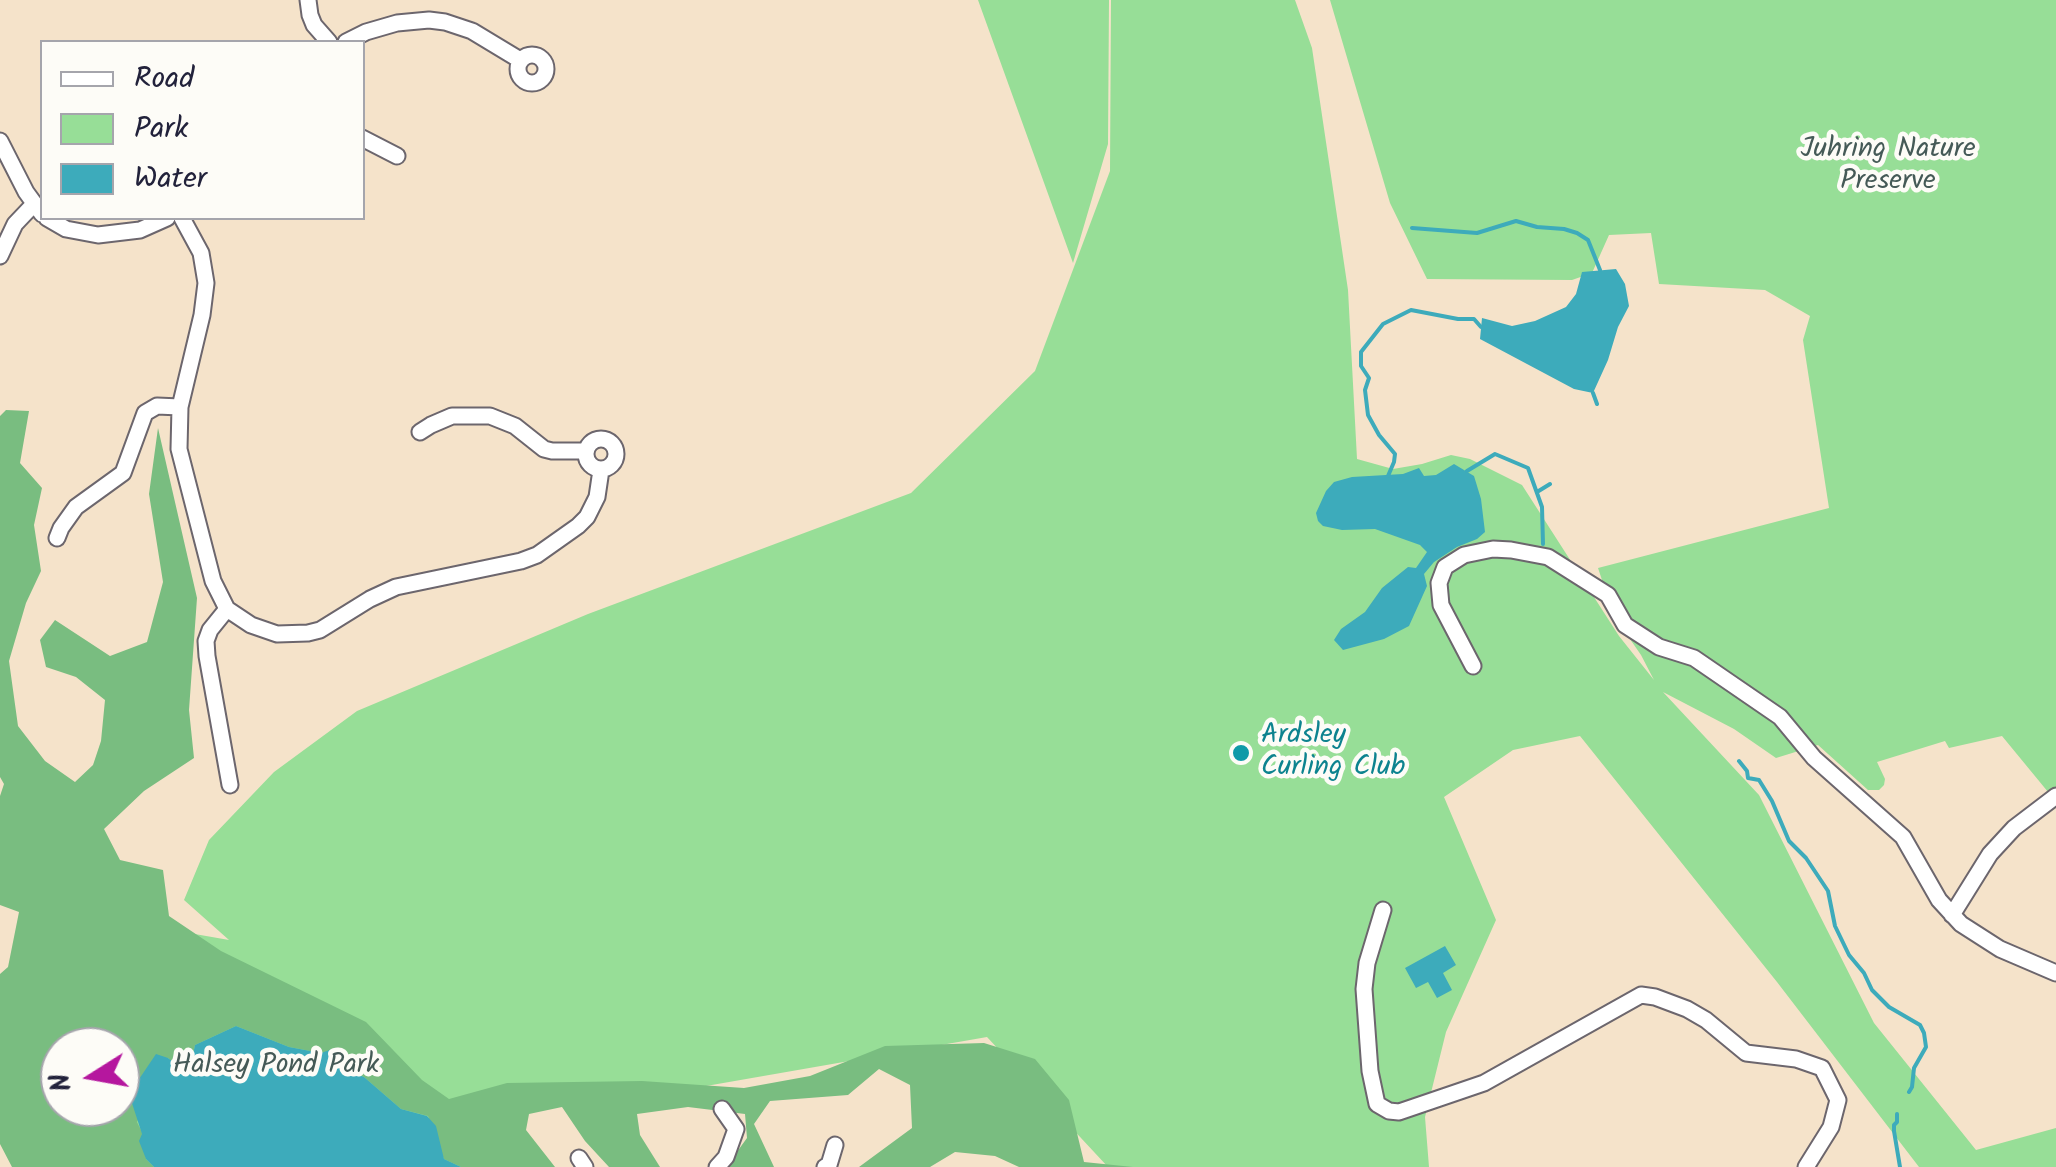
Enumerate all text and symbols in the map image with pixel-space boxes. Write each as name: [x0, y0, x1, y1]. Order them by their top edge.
legend: [40, 40, 365, 220]
text: Road: [134, 55, 194, 103]
text: Park: [134, 105, 188, 153]
park label: Juhring Nature Preserve: [1800, 134, 1976, 200]
text: Water: [134, 155, 207, 203]
place label: Ardsley Curling Club: [1261, 720, 1405, 786]
marker: Ardsley Curling Club: [1230, 742, 1252, 764]
north arrow: [40, 1027, 140, 1127]
park label: Halsey Pond Park: [173, 1050, 379, 1084]
text: N: [38, 1069, 86, 1095]

